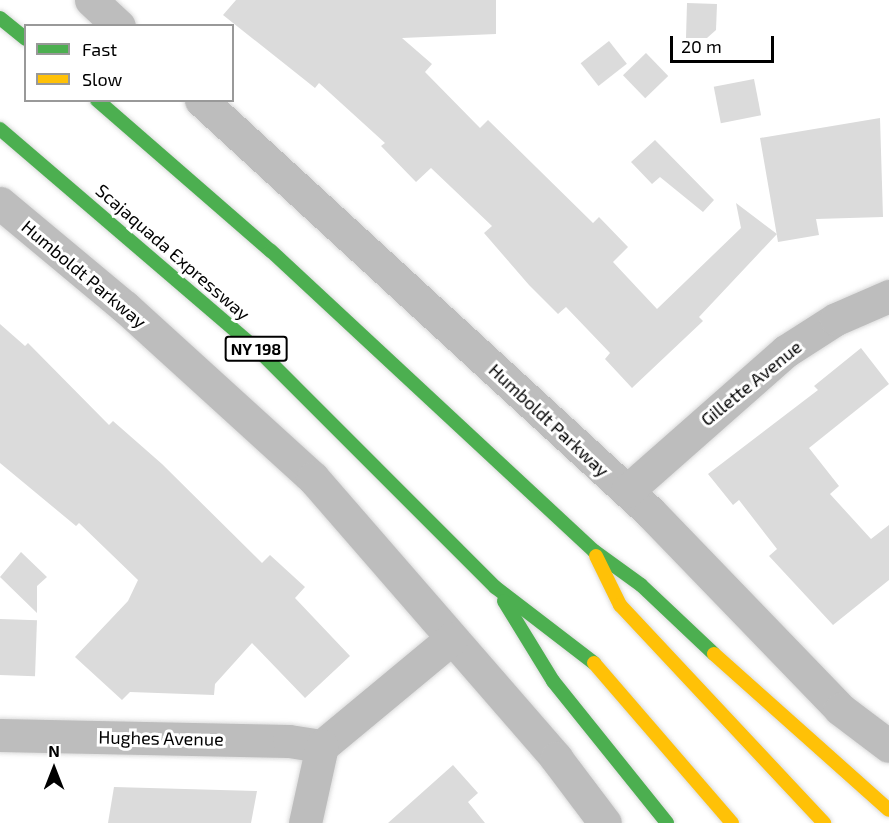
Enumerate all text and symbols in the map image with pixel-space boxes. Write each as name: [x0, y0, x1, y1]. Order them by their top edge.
legend: [24, 24, 234, 102]
scale bar: [673, 24, 776, 62]
text: 20 m: [681, 35, 722, 57]
text: Fast: [82, 38, 117, 60]
text: Slow: [82, 68, 122, 90]
street label: Scajaquada Expressway: [92, 179, 254, 325]
street label: Humboldt Parkway: [17, 216, 151, 332]
road number: NY 198: [223, 336, 289, 362]
street label: Gillette Avenue: [696, 336, 806, 430]
street label: Humboldt Parkway: [485, 359, 613, 481]
street label: Hughes Avenue: [98, 726, 224, 750]
north arrow: [24, 739, 84, 799]
text: N: [48, 741, 60, 760]

